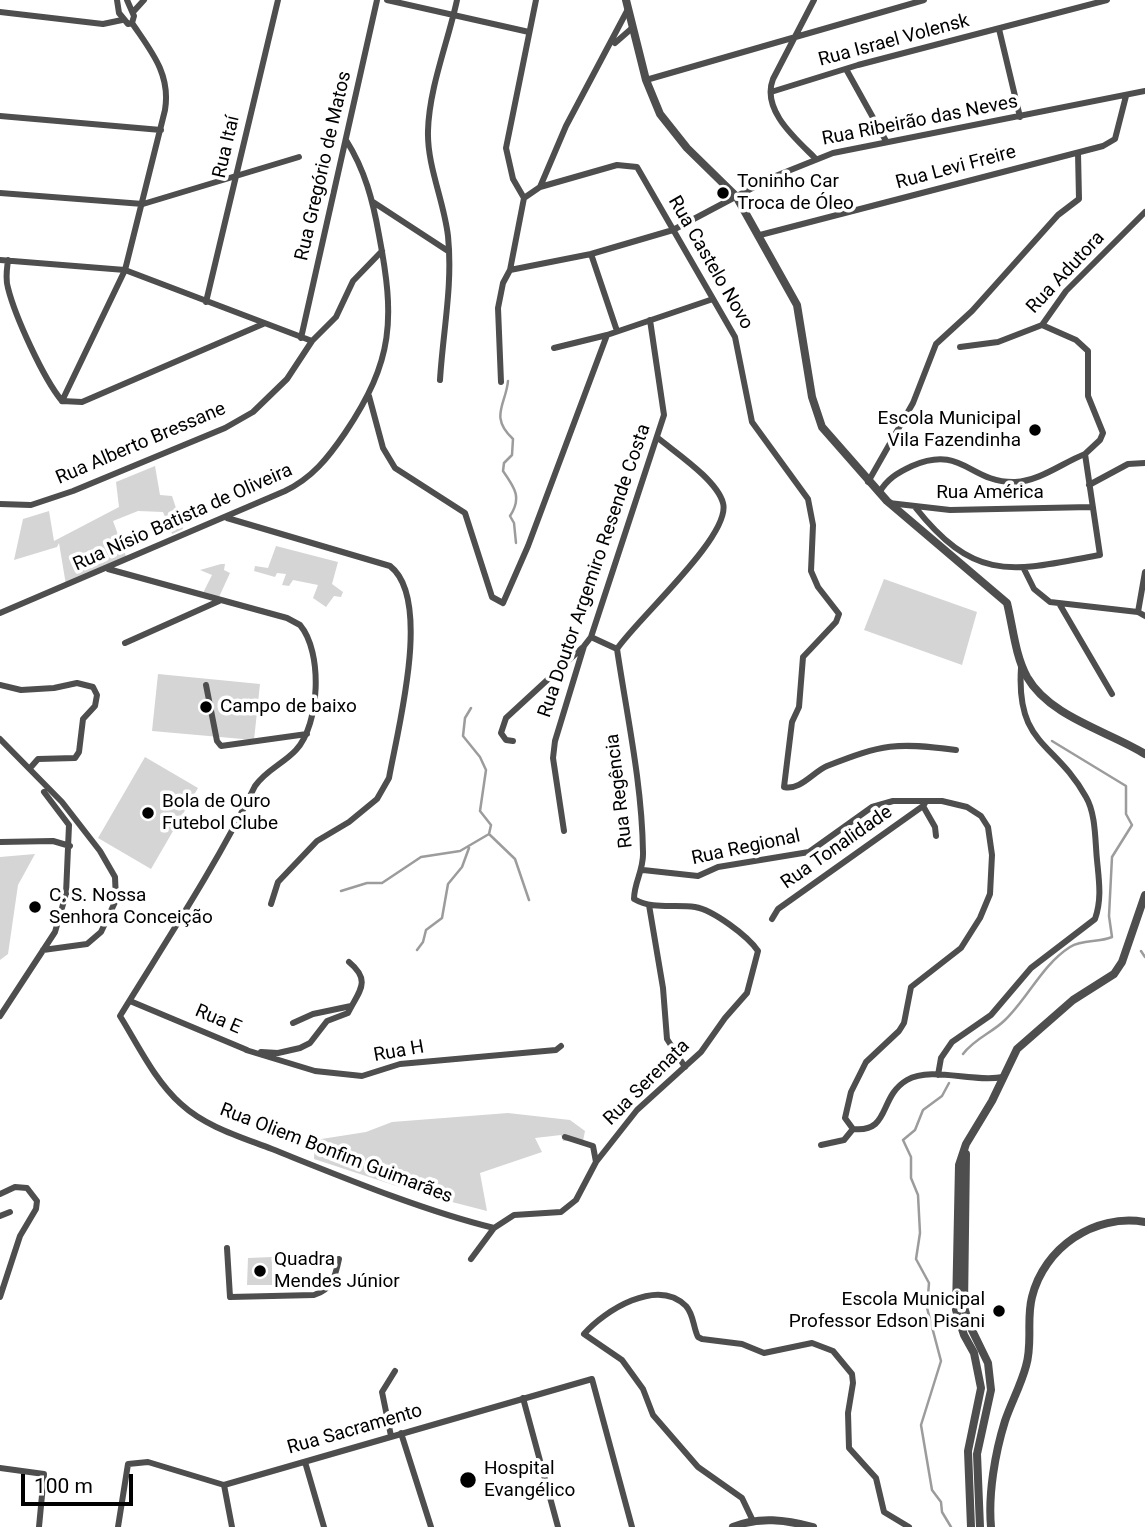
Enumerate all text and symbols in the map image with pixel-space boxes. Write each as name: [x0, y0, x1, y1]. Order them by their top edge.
street label: Rua Israel Volensk: [816, 10, 972, 72]
street label: Rua Gregório de Matos: [291, 69, 357, 263]
street label: Rua Ribeirão das Neves: [820, 91, 1020, 151]
street label: Rua Itaí: [209, 113, 245, 181]
street label: Rua Levi Freire: [893, 141, 1019, 195]
place label: Toninho Car Troca de Óleo: [737, 171, 854, 215]
marker: Toninho Car Troca de Óleo: [715, 185, 731, 201]
street label: Rua Castelo Novo: [663, 192, 757, 334]
street label: Rua Adutora: [1022, 227, 1110, 319]
street label: Rua Alberto Bressane: [53, 398, 229, 490]
place label: Escola Municipal Vila Fazendinha: [878, 408, 1021, 452]
street label: Rua Doutor Argemiro Resende Costa: [534, 421, 656, 721]
marker: Escola Municipal Vila Fazendinha: [1027, 422, 1043, 438]
street label: Rua Nísio Batista de Oliveira: [70, 459, 296, 577]
street label: Rua América: [936, 482, 1044, 504]
place label: Campo de baixo: [220, 696, 357, 718]
marker: Campo de baixo: [198, 699, 214, 715]
street label: Rua Regência: [602, 732, 638, 850]
place label: Bola de Ouro Futebol Clube: [162, 791, 278, 835]
street label: Rua Tonalidade: [777, 801, 897, 895]
marker: Bola de Ouro Futebol Clube: [140, 805, 156, 821]
street label: Rua Regional: [690, 825, 802, 871]
place label: C. S. Nossa Senhora Conceição: [49, 885, 213, 929]
marker: C. S. Nossa Senhora Conceição: [27, 899, 43, 915]
street label: Rua E: [191, 1000, 245, 1040]
street label: Rua Serenata: [599, 1035, 695, 1131]
street label: Rua H: [372, 1036, 426, 1068]
street label: Rua Oliem Bonfim Guimarães: [216, 1099, 456, 1209]
place label: Quadra Mendes Júnior: [274, 1249, 400, 1293]
marker: Quadra Mendes Júnior: [252, 1263, 268, 1279]
place label: Escola Municipal Professor Edson Pisani: [789, 1289, 985, 1333]
marker: Escola Municipal Professor Edson Pisani: [991, 1303, 1007, 1319]
street label: Rua Sacramento: [285, 1400, 425, 1460]
place label: Hospital Evangélico: [484, 1458, 575, 1502]
scale bar: [24, 1460, 136, 1504]
marker: Hospital Evangélico: [458, 1470, 478, 1490]
text: 100 m: [34, 1474, 93, 1498]

